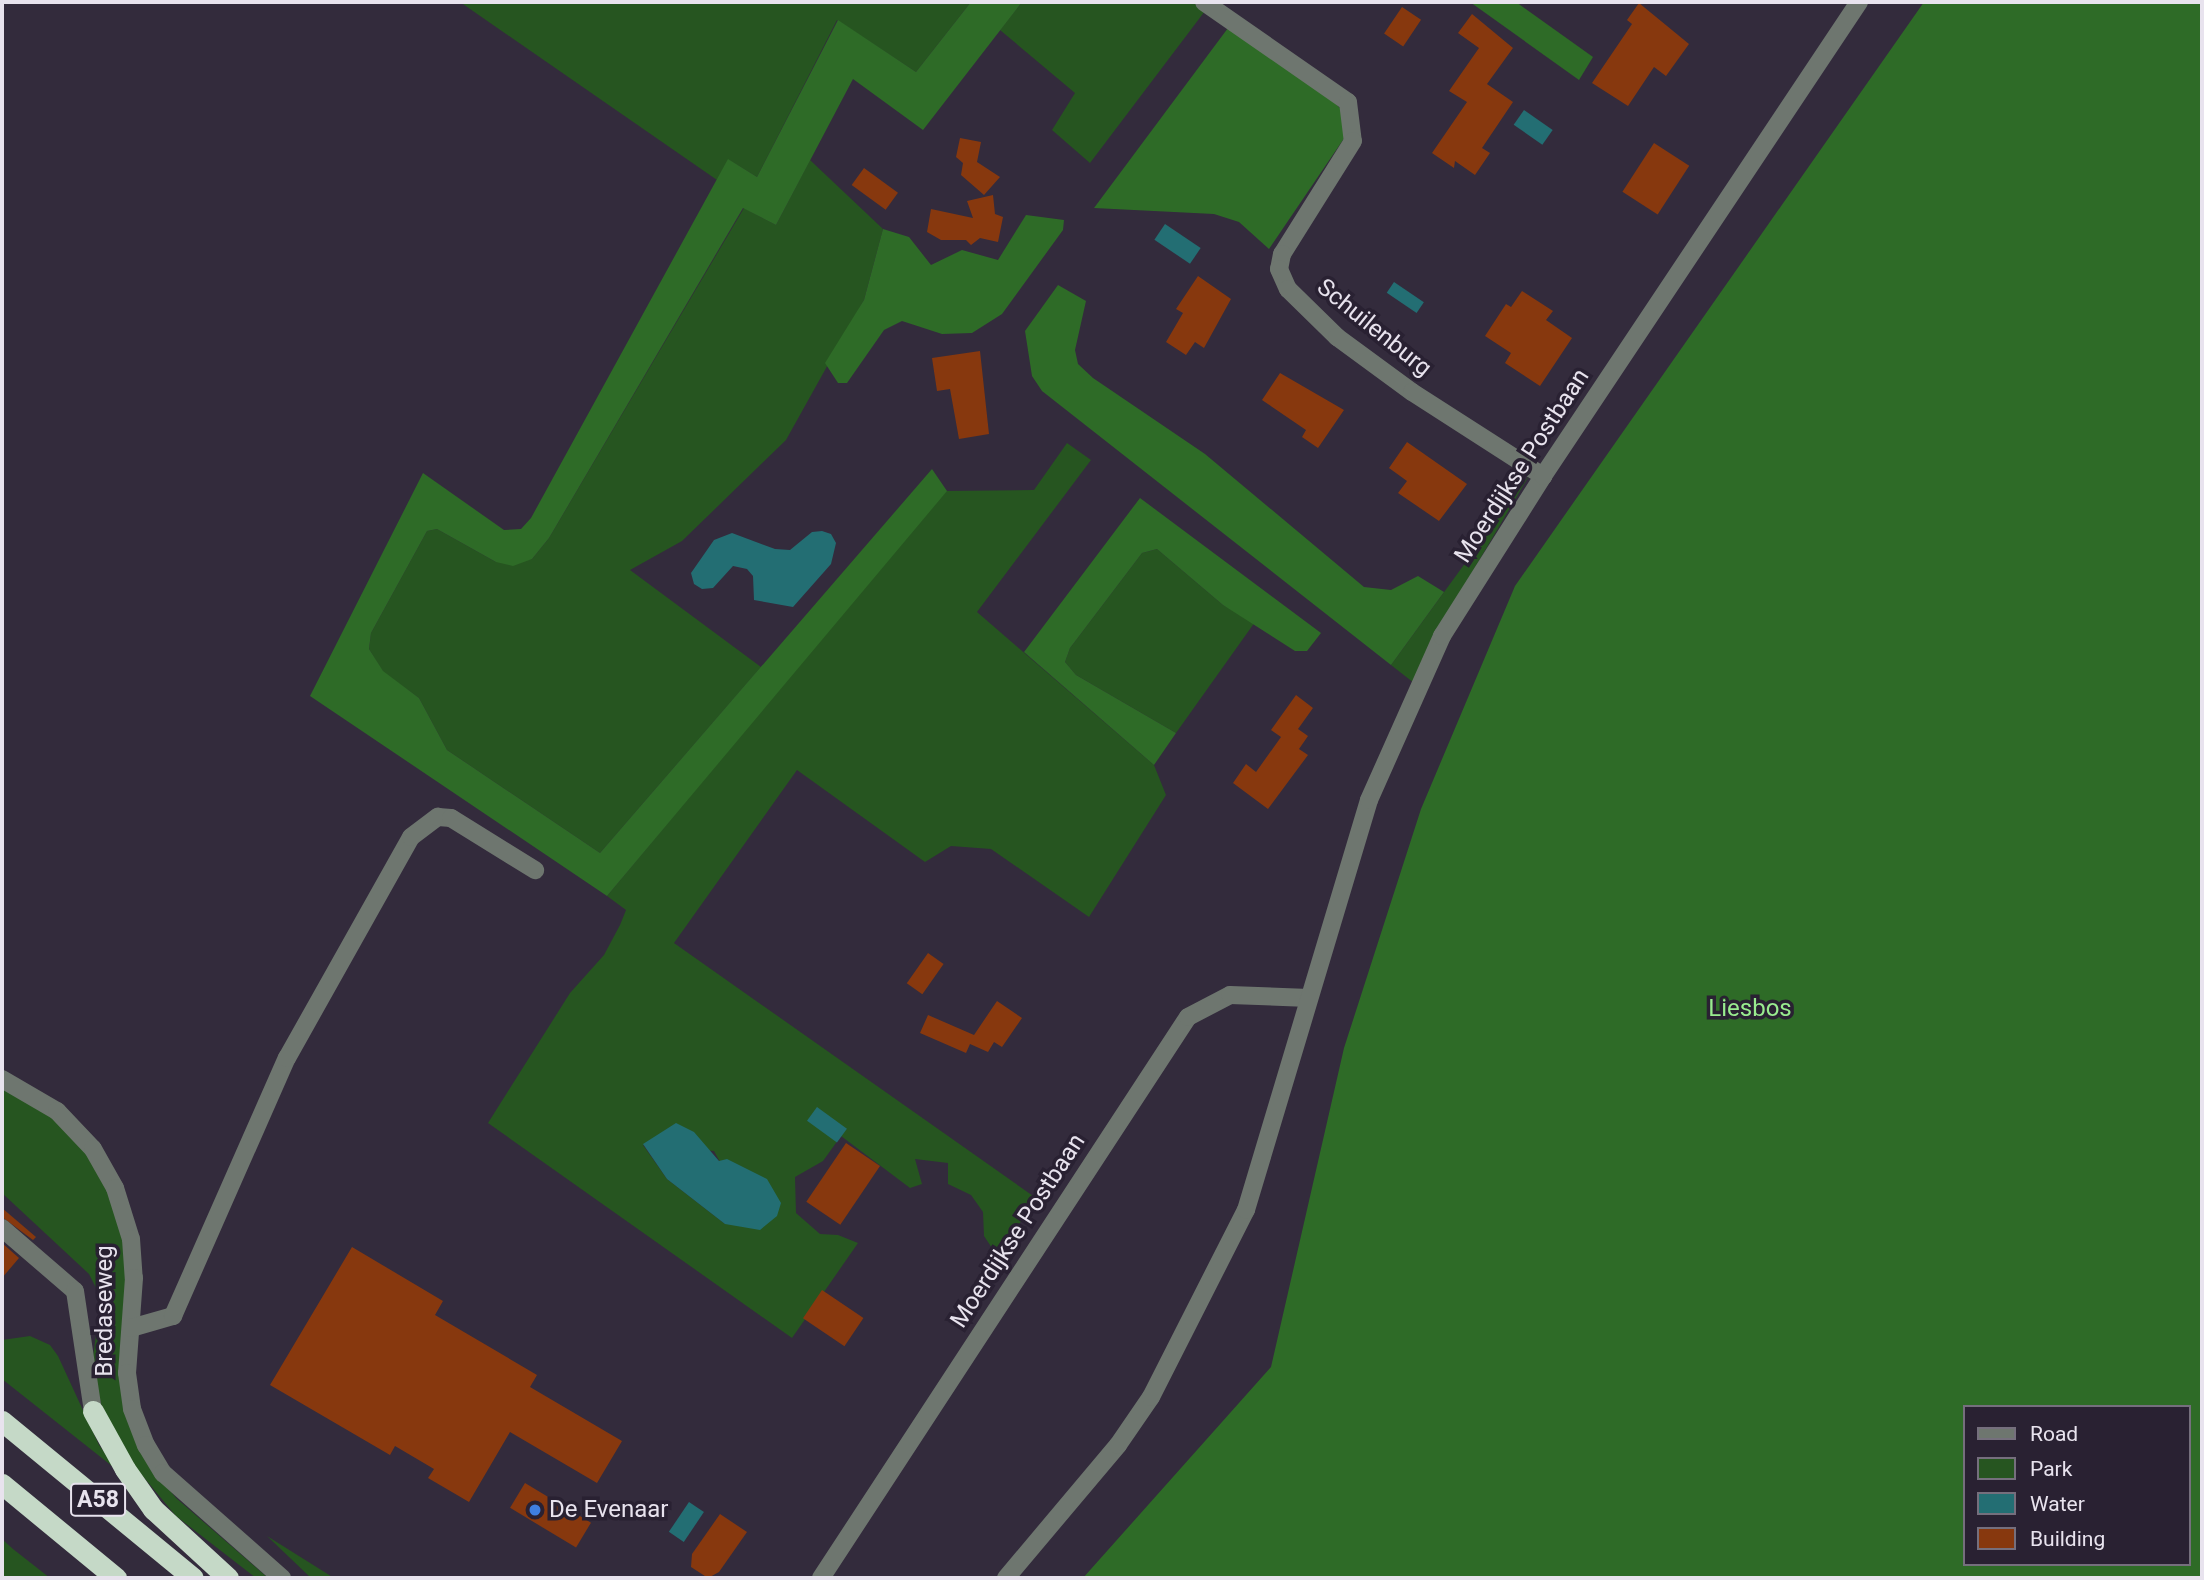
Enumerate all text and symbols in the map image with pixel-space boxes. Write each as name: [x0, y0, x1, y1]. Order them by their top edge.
street label: Schuilenburg: [1311, 273, 1437, 383]
street label: Moerdijkse Postbaan: [1449, 364, 1595, 568]
park label: Liesbos: [1708, 995, 1792, 1023]
street label: Moerdijkse Postbaan: [945, 1129, 1091, 1333]
street label: Bredaseweg: [91, 1245, 119, 1377]
legend: [1962, 1405, 2190, 1566]
text: Road: [2030, 1422, 2078, 1446]
text: Park: [2030, 1457, 2072, 1481]
road number: A58: [70, 1480, 126, 1520]
text: Water: [2030, 1492, 2085, 1516]
place label: De Evenaar: [549, 1496, 668, 1524]
marker: De Evenaar: [527, 1502, 543, 1518]
text: Building: [2030, 1527, 2105, 1551]

